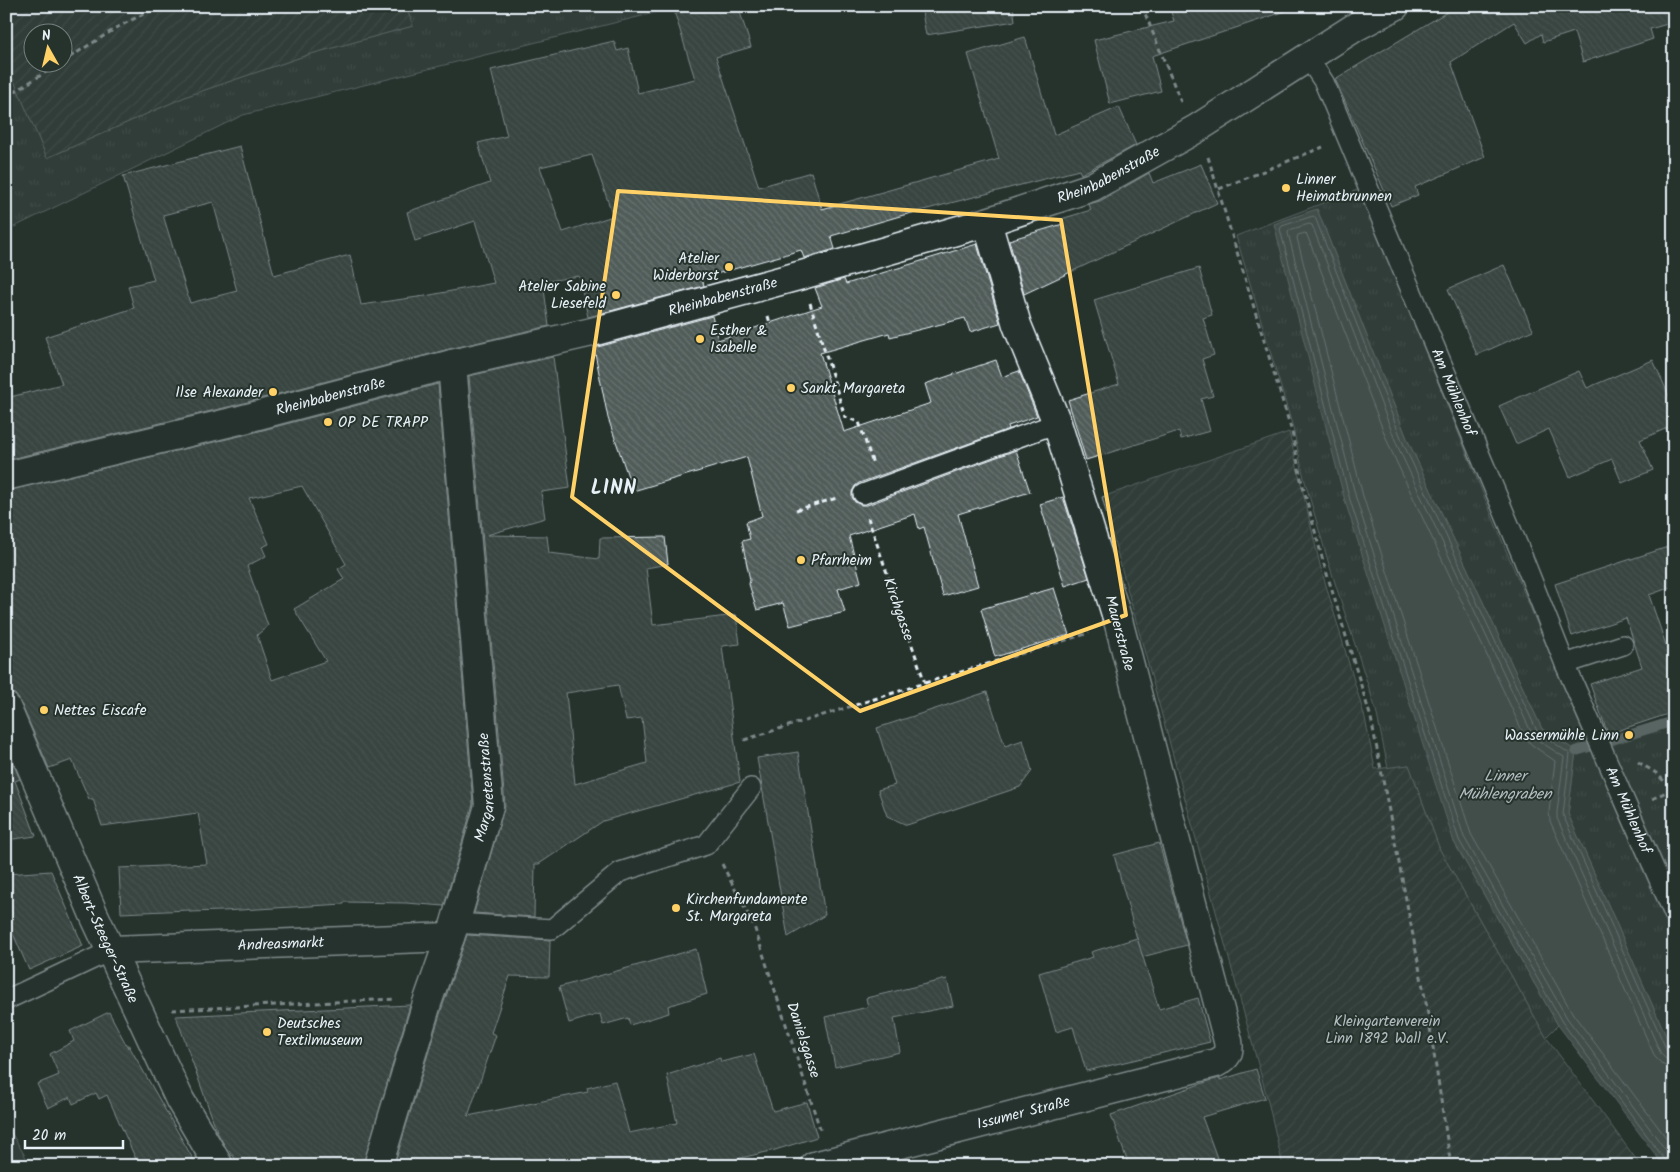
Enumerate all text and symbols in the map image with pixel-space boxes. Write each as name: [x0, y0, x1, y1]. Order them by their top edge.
north arrow: [22, 22, 72, 72]
text: N: [40, 25, 52, 48]
street label: Rheinbabenstraße: [1054, 140, 1165, 211]
place label: Linner Heimatbrunnen: [1296, 168, 1392, 209]
marker: Linner Heimatbrunnen: [1280, 182, 1292, 194]
place label: Atelier Widerborst: [653, 247, 720, 288]
marker: Atelier Widerborst: [723, 261, 735, 273]
street label: Rheinbabenstraße: [666, 271, 781, 324]
place label: Atelier Sabine Liesefeld: [518, 275, 607, 316]
marker: Atelier Sabine Liesefeld: [610, 289, 622, 301]
place label: Esther & Isabelle: [710, 319, 767, 360]
marker: Esther & Isabelle: [694, 333, 706, 345]
street label: Am Mühlenhof: [1424, 345, 1482, 441]
street label: Rheinbabenstraße: [273, 371, 388, 423]
place label: Sankt Margareta: [801, 377, 905, 401]
place label: Ilse Alexander: [175, 381, 264, 405]
marker: Sankt Margareta: [785, 382, 797, 394]
marker: Ilse Alexander: [267, 386, 279, 398]
place label: OP DE TRAPP: [338, 411, 429, 435]
marker: OP DE TRAPP: [322, 416, 334, 428]
district label: LINN: [591, 473, 637, 505]
place label: Pfarrheim: [811, 549, 872, 573]
marker: Pfarrheim: [795, 554, 807, 566]
street label: Kirchgasse: [876, 574, 920, 645]
street label: Mauerstraße: [1097, 593, 1141, 674]
place label: Nettes Eiscafe: [54, 699, 147, 723]
marker: Nettes Eiscafe: [38, 704, 50, 716]
place label: Wassermühle Linn: [1504, 724, 1619, 748]
marker: Wassermühle Linn: [1623, 729, 1635, 741]
street label: Margaretenstraße: [468, 732, 502, 845]
street label: Am Mühlenhof: [1598, 763, 1658, 859]
water label: Linner Mühlengraben: [1458, 764, 1553, 807]
street label: Albert-Steeger-Straße: [65, 871, 145, 1008]
place label: Kirchenfundamente St. Margareta: [686, 888, 808, 929]
marker: Kirchenfundamente St. Margareta: [670, 902, 682, 914]
street label: Andreasmarkt: [237, 931, 325, 958]
street label: Danielsgasse: [779, 999, 827, 1082]
park label: Kleingartenverein Linn 1892 Wall e.V.: [1325, 1010, 1449, 1051]
place label: Deutsches Textilmuseum: [277, 1012, 363, 1053]
marker: Deutsches Textilmuseum: [261, 1026, 273, 1038]
street label: Issumer Straße: [974, 1090, 1073, 1137]
scale bar: [25, 1117, 122, 1149]
text: 20 m: [32, 1124, 66, 1148]

